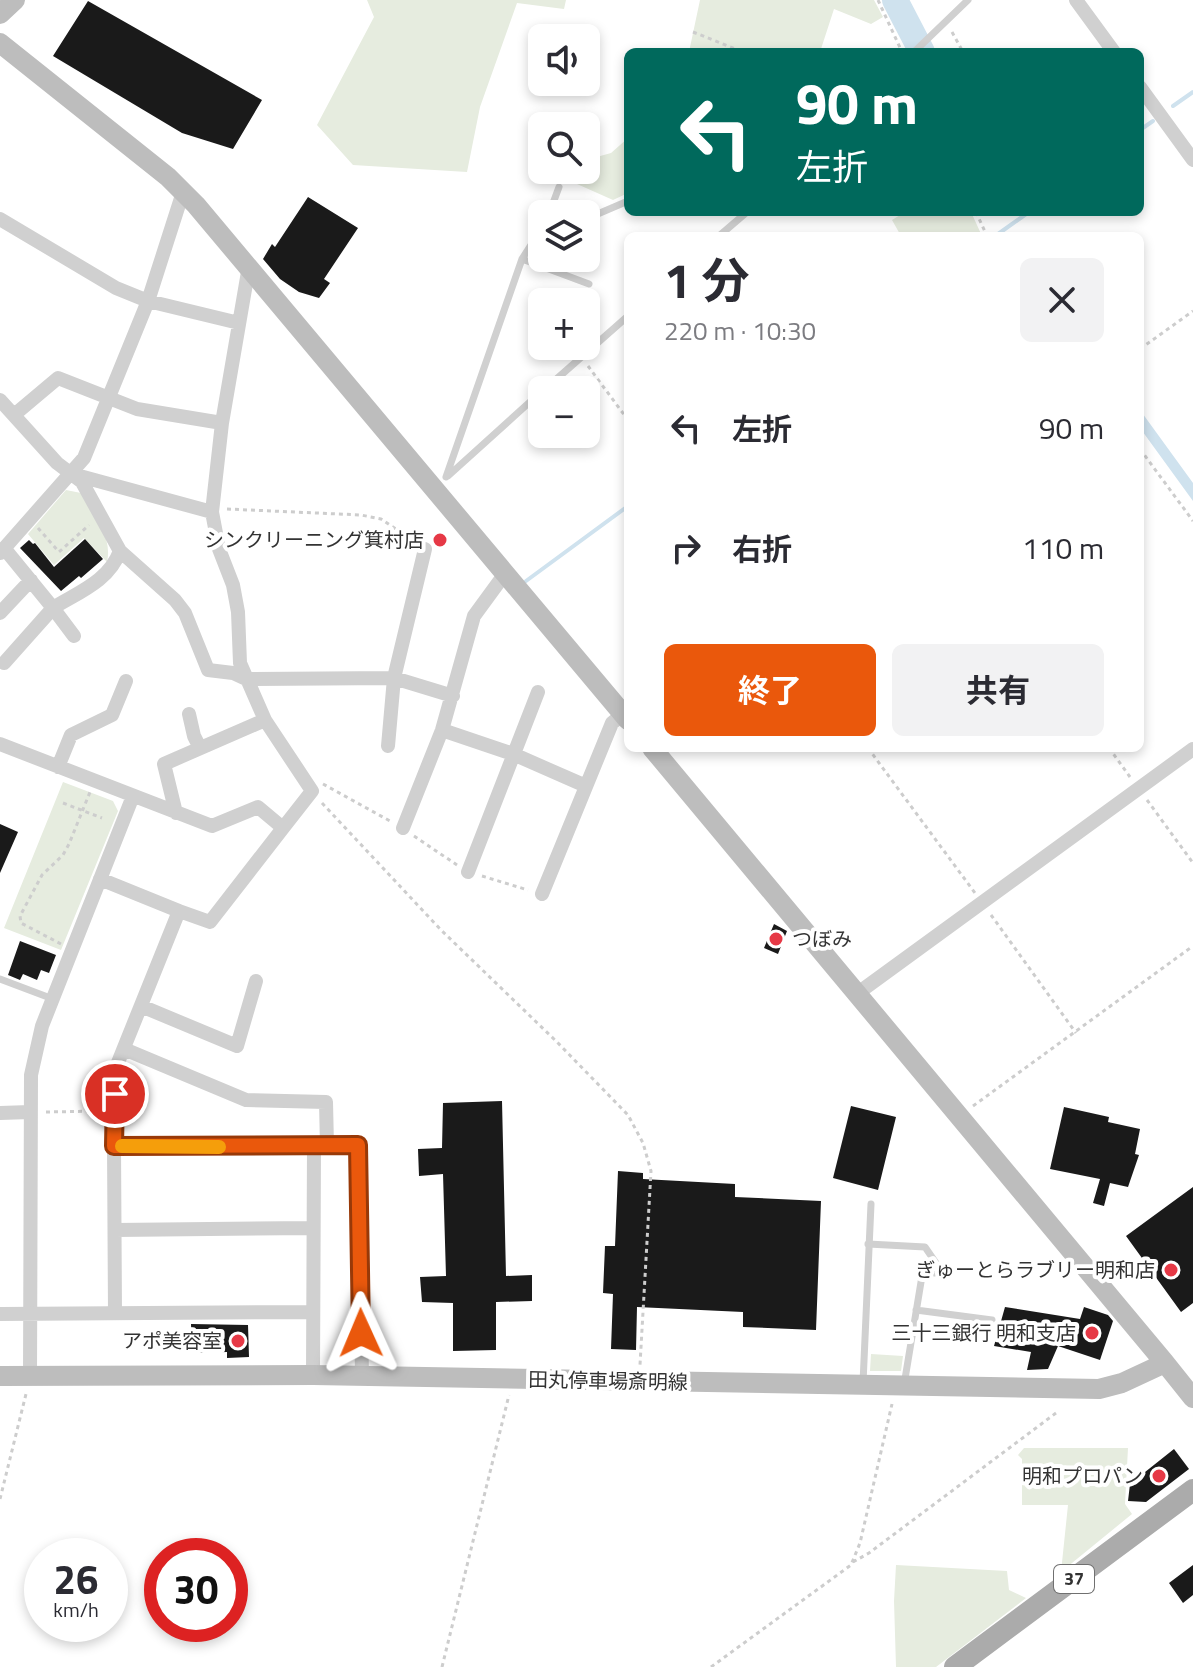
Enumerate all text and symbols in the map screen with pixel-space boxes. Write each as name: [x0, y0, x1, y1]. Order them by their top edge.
map controls: [528, 24, 600, 448]
button: sound: [528, 24, 600, 96]
text: 90 m: [796, 61, 918, 146]
icon: left: [664, 80, 768, 184]
button: search: [528, 112, 600, 184]
text: 左折: [796, 139, 868, 194]
button: layers: [528, 200, 600, 272]
text: 1 分: [664, 244, 749, 317]
button: close: [1020, 258, 1104, 342]
button: +: [528, 288, 600, 360]
text: 220 m · 10:30: [664, 311, 816, 350]
button: −: [528, 376, 600, 448]
text: 90 m: [1039, 405, 1104, 451]
icon: left: [664, 406, 708, 450]
text: 左折: [732, 406, 792, 452]
place label: シンクリーニング箕村店: [204, 524, 424, 555]
text: 110 m: [1022, 525, 1104, 571]
icon: right: [664, 526, 708, 570]
text: 右折: [732, 526, 792, 572]
marker: シンクリーニング箕村店: [431, 531, 449, 549]
button: 終了: [664, 644, 876, 736]
button: 共有: [892, 644, 1104, 736]
place label: つぼみ: [792, 923, 852, 954]
marker: つぼみ: [767, 930, 785, 948]
pin: [81, 1060, 149, 1128]
icon: arrive: [93, 1072, 137, 1116]
place label: ぎゅーとらラブリー明和店: [916, 1254, 1155, 1285]
marker: ぎゅーとらラブリー明和店: [1162, 1261, 1180, 1279]
position arrow: [319, 1291, 403, 1375]
place label: 三十三銀行 明和支店: [892, 1317, 1076, 1348]
marker: 三十三銀行 明和支店: [1083, 1324, 1101, 1342]
place label: アポ美容室: [122, 1325, 222, 1356]
marker: アポ美容室: [229, 1332, 247, 1350]
street label: 田丸停車場斎明線: [528, 1364, 688, 1397]
place label: 明和プロパン: [1022, 1460, 1143, 1491]
marker: 明和プロパン: [1150, 1467, 1168, 1485]
speed limit sign: 30: [144, 1538, 248, 1642]
text: 26: [54, 1549, 98, 1610]
road number: 37: [1054, 1565, 1094, 1593]
text: km/h: [53, 1594, 99, 1625]

